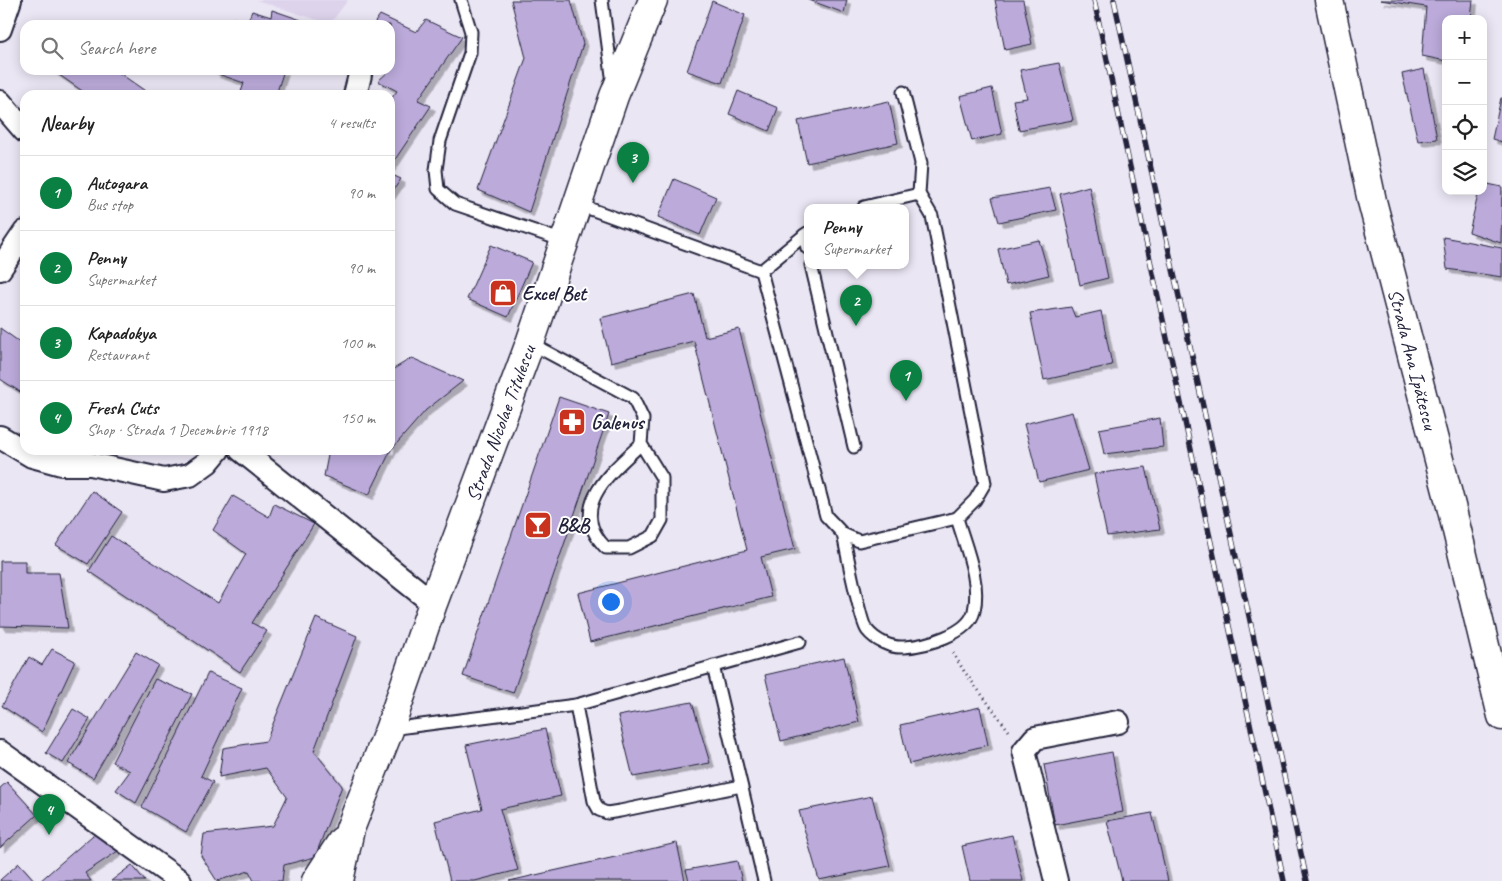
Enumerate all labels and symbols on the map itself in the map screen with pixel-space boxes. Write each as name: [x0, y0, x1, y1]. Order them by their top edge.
pin: 3: [617, 142, 649, 183]
shop icon: Excel Bet: [488, 278, 518, 308]
place label: Excel Bet: [522, 281, 588, 306]
pin: 2: [840, 285, 872, 326]
street label: Strada Ana Ipătescu: [1383, 286, 1444, 434]
street label: Strada Nicolae Titulescu: [460, 340, 541, 505]
pin: 1: [890, 360, 922, 401]
pharmacy icon: Galenus: [557, 407, 587, 437]
place label: Galenus: [591, 410, 646, 435]
bar icon: B&B: [523, 510, 553, 540]
place label: B&B: [557, 513, 591, 538]
your location: [598, 589, 624, 615]
pin: 4: [33, 794, 65, 835]

